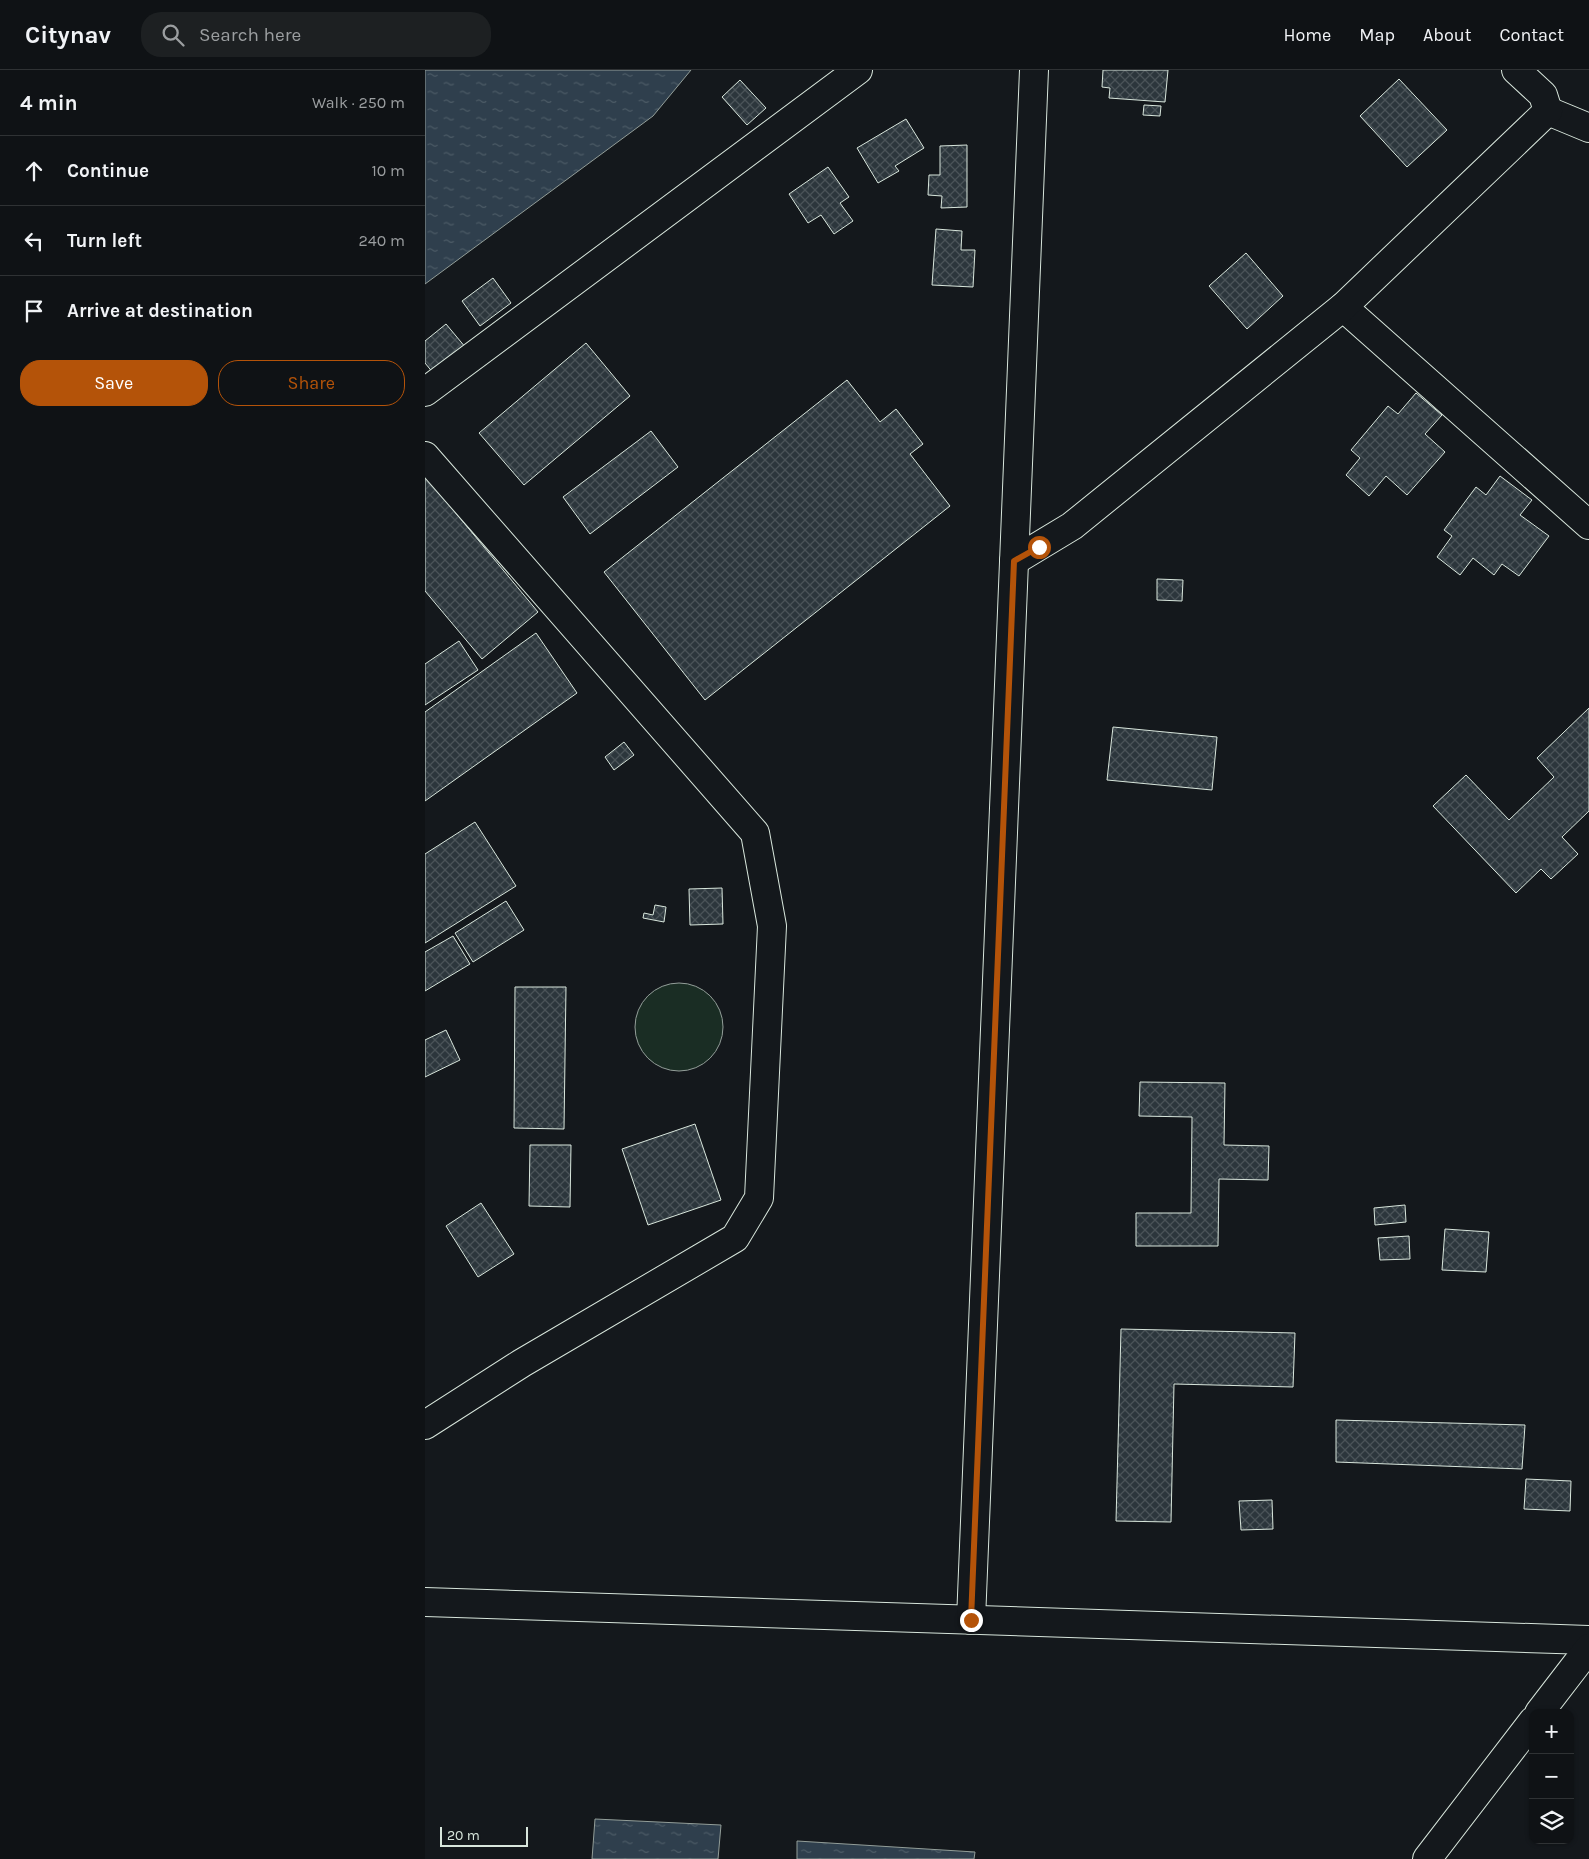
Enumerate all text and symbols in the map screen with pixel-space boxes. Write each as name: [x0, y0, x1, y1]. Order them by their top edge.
search box: [141, 12, 491, 57]
text: Citynav: [25, 21, 111, 49]
icon: search: [159, 21, 187, 49]
text: Search here: [199, 24, 301, 46]
text: Home: [1283, 24, 1331, 46]
text: Map: [1359, 24, 1395, 46]
text: About: [1423, 24, 1472, 46]
text: Contact: [1500, 24, 1564, 46]
text: 4 min: [20, 91, 78, 115]
text: Walk · 250 m: [312, 93, 405, 112]
icon: ahead: [20, 157, 48, 185]
text: Continue: [67, 160, 149, 182]
text: 10 m: [371, 161, 405, 180]
icon: left: [20, 227, 48, 255]
text: Turn left: [67, 230, 142, 252]
text: 240 m: [359, 231, 405, 250]
icon: arrive: [20, 297, 48, 325]
text: Arrive at destination: [67, 300, 253, 322]
button: Save: [20, 360, 208, 406]
button: Share: [218, 360, 405, 406]
route start: [1028, 536, 1051, 559]
route end: [960, 1609, 983, 1632]
map controls: [1529, 1709, 1574, 1844]
button: +: [1529, 1709, 1574, 1754]
button: −: [1529, 1754, 1574, 1799]
button: layers: [1529, 1799, 1574, 1844]
scale bar: [440, 1824, 527, 1847]
text: 20 m: [447, 1827, 480, 1844]

